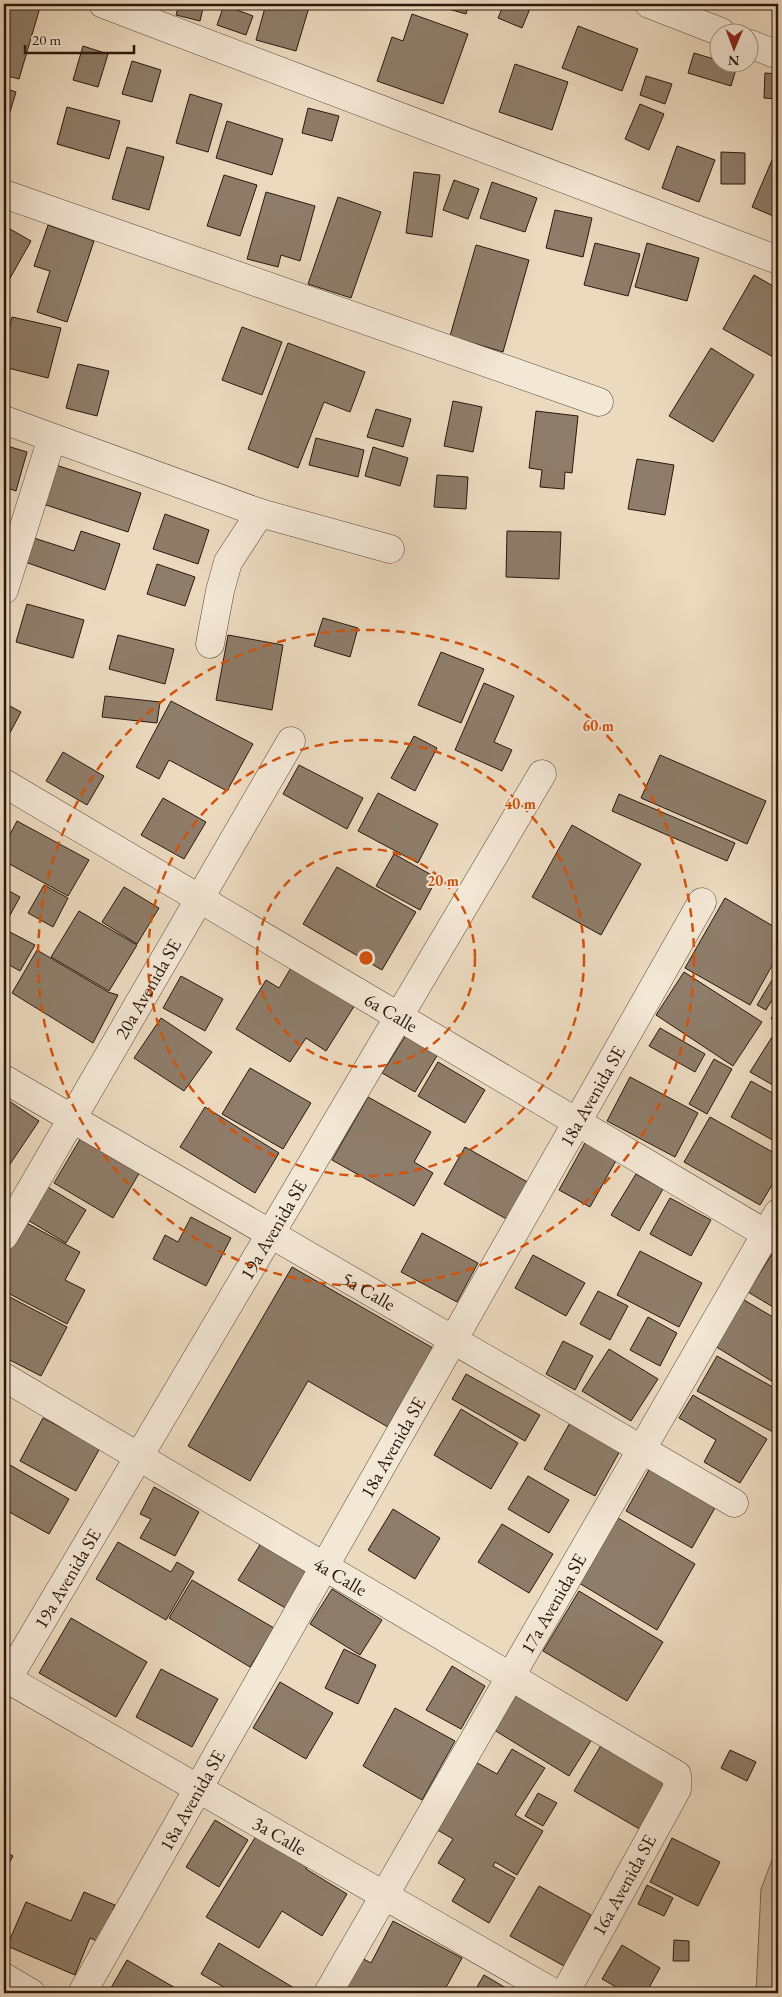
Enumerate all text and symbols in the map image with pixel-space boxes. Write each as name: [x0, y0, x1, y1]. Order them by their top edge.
scale bar: [25, 22, 134, 54]
north arrow: [710, 22, 760, 72]
text: 20 m: [32, 30, 61, 49]
text: N: [727, 52, 740, 70]
text: 60 m: [582, 716, 614, 735]
text: 40 m: [504, 794, 536, 813]
text: 20 m: [427, 871, 459, 890]
street label: 20a Avenida SE: [109, 934, 187, 1043]
centre of rings: [357, 949, 375, 967]
street label: 6a Calle: [360, 987, 423, 1038]
street label: 18a Avenida SE: [553, 1041, 631, 1151]
street label: 19a Avenida SE: [234, 1175, 312, 1284]
street label: 5a Calle: [337, 1266, 400, 1316]
street label: 18a Avenida SE: [354, 1392, 431, 1502]
street label: 19a Avenida SE: [28, 1523, 106, 1633]
street label: 17a Avenida SE: [514, 1548, 592, 1658]
street label: 4a Calle: [309, 1550, 372, 1602]
street label: 18a Avenida SE: [153, 1745, 230, 1855]
street label: 3a Calle: [248, 1810, 311, 1861]
street label: 16a Avenida SE: [586, 1830, 662, 1940]

